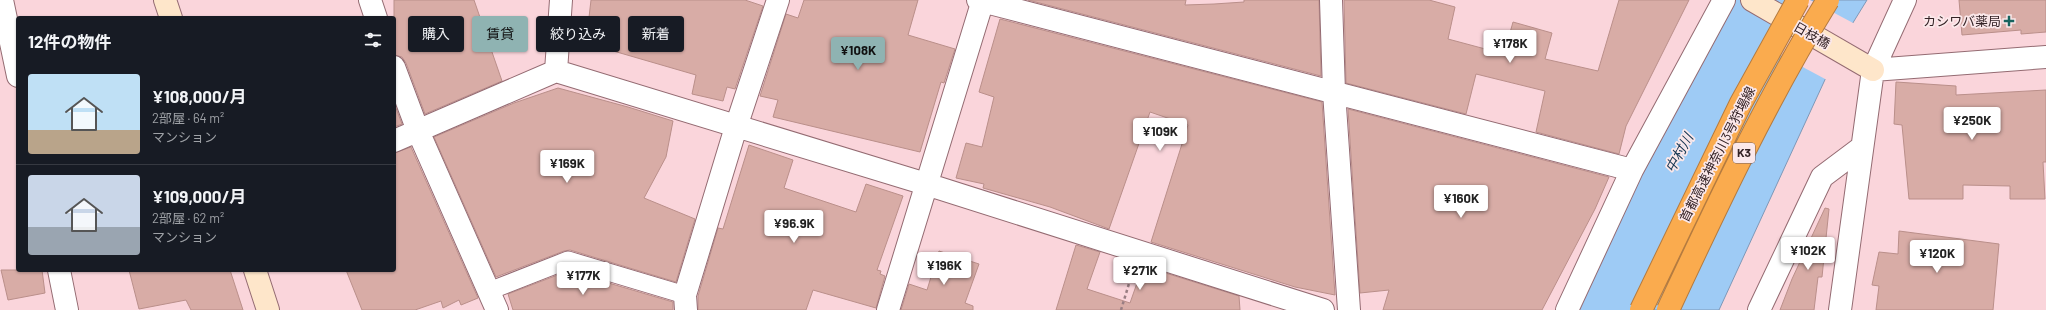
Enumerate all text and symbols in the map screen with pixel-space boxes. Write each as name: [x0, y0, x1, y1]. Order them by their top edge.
place label: カシワバ薬局: [1923, 13, 2001, 29]
chip: 購入: [408, 16, 464, 52]
chip: 賃貸: [472, 16, 528, 52]
chip: 絞り込み: [536, 16, 620, 52]
chip: 新着: [628, 16, 684, 52]
marker: カシワバ薬局: [2004, 16, 2014, 26]
street label: 日枝橋: [1791, 18, 1833, 52]
icon: filters: [362, 29, 384, 51]
pin: ¥178K: [1482, 30, 1538, 64]
text: 12件の物件: [28, 31, 112, 51]
text: ¥178K: [1492, 35, 1528, 51]
pin: ¥108K: [830, 37, 886, 71]
text: ¥108K: [840, 42, 876, 58]
street label: 首都高速神奈川3号狩場線: [1676, 84, 1758, 224]
text: ¥108,000/月: [152, 86, 247, 106]
icon: home: [60, 90, 108, 138]
pin: ¥250K: [1944, 107, 2000, 141]
text: 2部屋 · 64 m²: [152, 110, 224, 126]
text: ¥250K: [1953, 112, 1991, 128]
pin: ¥109K: [1132, 118, 1188, 152]
text: ¥109K: [1142, 123, 1178, 139]
text: マンション: [152, 129, 217, 145]
water label: 中村川: [1661, 129, 1697, 175]
road number: K3: [1733, 143, 1755, 163]
pin: ¥169K: [539, 150, 595, 184]
text: ¥169K: [549, 155, 585, 171]
pin: ¥160K: [1433, 185, 1489, 219]
text: ¥109,000/月: [152, 186, 247, 206]
text: ¥160K: [1443, 190, 1479, 206]
icon: home: [60, 191, 108, 239]
text: 2部屋 · 62 m²: [152, 210, 224, 226]
pin: ¥96.9K: [761, 210, 827, 244]
text: ¥96.9K: [773, 215, 815, 231]
text: マンション: [152, 229, 217, 245]
pin: ¥102K: [1780, 237, 1836, 271]
pin: ¥120K: [1909, 240, 1965, 274]
text: ¥102K: [1790, 242, 1826, 258]
text: ¥120K: [1919, 245, 1955, 261]
pin: ¥196K: [916, 252, 972, 286]
text: ¥196K: [926, 257, 962, 273]
pin: ¥271K: [1112, 257, 1168, 291]
pin: ¥177K: [555, 262, 611, 296]
text: ¥271K: [1122, 262, 1158, 278]
text: ¥177K: [566, 267, 600, 283]

